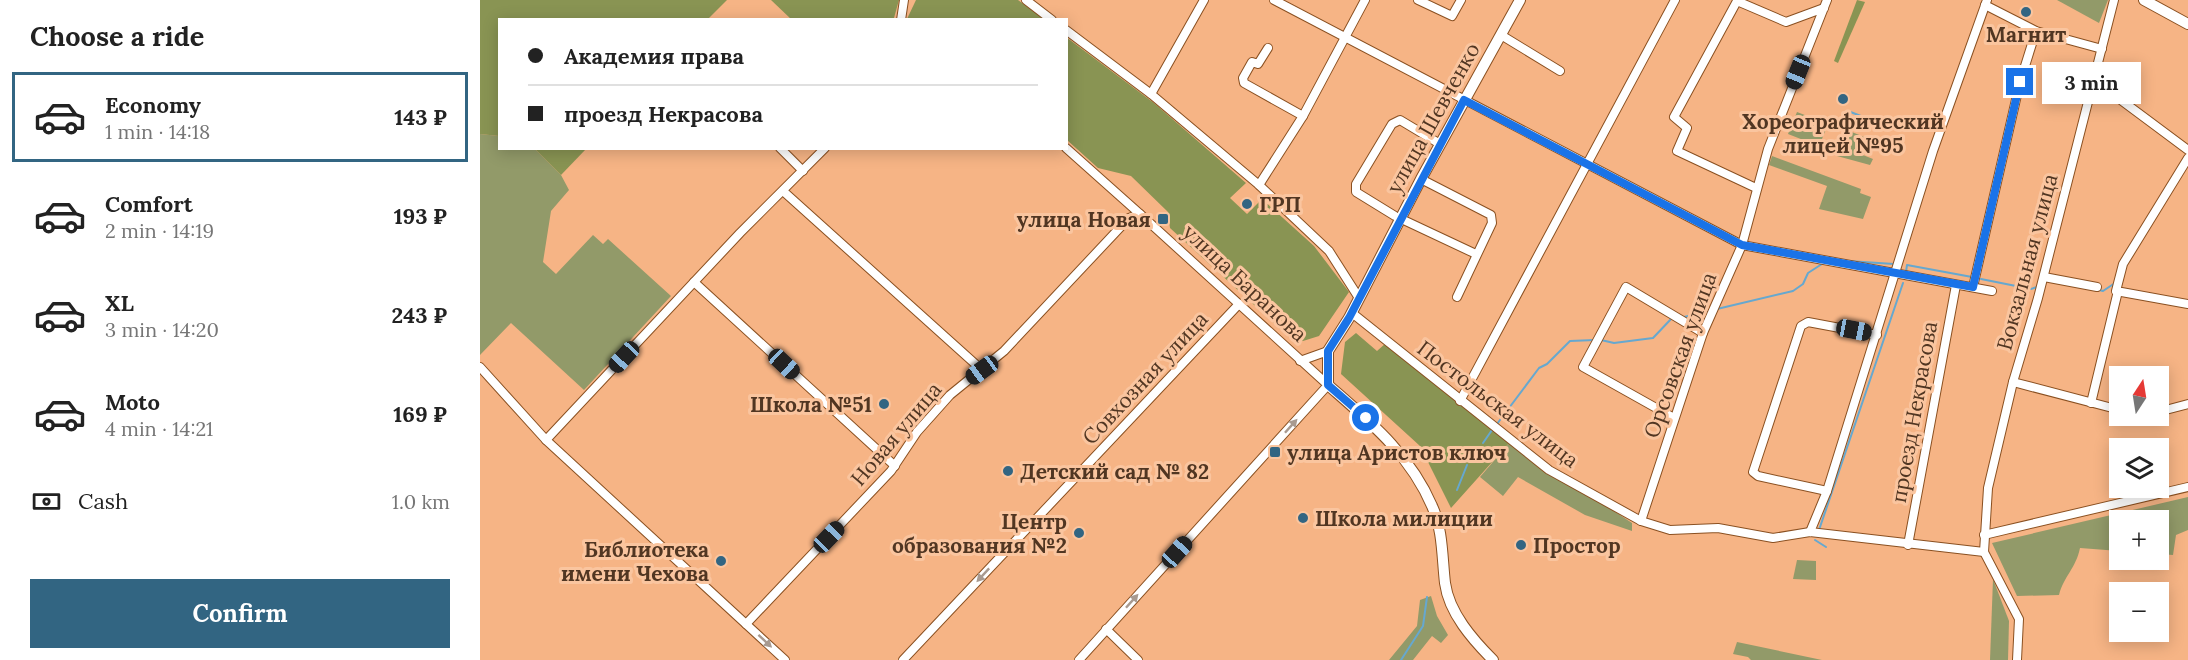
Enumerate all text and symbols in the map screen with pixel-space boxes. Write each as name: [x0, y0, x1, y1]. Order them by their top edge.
marker: Магнит: [2019, 5, 2033, 19]
text: Choose a ride: [30, 19, 204, 53]
place label: Магнит: [1986, 21, 2066, 48]
street label: улица Шевченко: [1380, 38, 1486, 198]
text: Академия права: [564, 42, 744, 70]
car: [1783, 52, 1813, 92]
callout: 3 min: [2041, 61, 2140, 103]
route end: [2006, 68, 2033, 95]
text: 3 min: [2064, 70, 2119, 95]
icon: car: [33, 90, 87, 144]
text: Economy: [105, 91, 201, 119]
marker: Хореографический лицей №95: [1836, 92, 1850, 106]
text: проезд Некрасова: [564, 100, 763, 128]
text: 143 ₽: [394, 103, 447, 131]
place label: Хореографический лицей №95: [1742, 108, 1944, 159]
text: 1 min · 14:18: [105, 119, 210, 144]
street label: Вокзальная улица: [1990, 171, 2064, 353]
icon: car: [33, 189, 87, 243]
text: Comfort: [105, 190, 193, 218]
place label: ГРП: [1259, 191, 1301, 218]
marker: ГРП: [1240, 197, 1254, 211]
text: 193 ₽: [394, 202, 447, 230]
place label: улица Новая: [1017, 206, 1151, 233]
marker: улица Новая: [1156, 212, 1170, 226]
text: 2 min · 14:19: [105, 218, 214, 243]
street label: улица Баранова: [1177, 218, 1313, 348]
street label: Орсовская улица: [1638, 268, 1723, 441]
icon: car: [33, 288, 87, 342]
text: XL: [105, 289, 134, 317]
text: 243 ₽: [392, 301, 447, 329]
street label: Совхозная улица: [1076, 306, 1214, 450]
text: 3 min · 14:20: [105, 317, 219, 342]
car: [1835, 318, 1873, 342]
street label: проезд Некрасова: [1885, 319, 1943, 505]
street label: Постольская улица: [1412, 334, 1584, 474]
car: [605, 338, 643, 376]
car: [765, 345, 803, 383]
car: [962, 352, 1002, 388]
north arrow: [2109, 366, 2169, 426]
map controls: [2109, 366, 2169, 642]
street label: Новая улица: [845, 376, 947, 491]
icon: car: [33, 387, 87, 441]
text: Moto: [105, 388, 160, 416]
place label: Школа №51: [750, 391, 872, 418]
marker: Школа №51: [877, 397, 891, 411]
text: 169 ₽: [393, 400, 447, 428]
route start: [1352, 404, 1379, 431]
text: 4 min · 14:21: [105, 416, 213, 441]
one-way arrow: [1284, 418, 1298, 433]
button: layers: [2109, 438, 2169, 498]
place label: улица Аристов ключ: [1287, 439, 1507, 466]
marker: улица Аристов ключ: [1268, 445, 1282, 459]
place label: Детский сад № 82: [1020, 458, 1209, 485]
marker: Детский сад № 82: [1001, 464, 1015, 478]
icon: cash: [30, 485, 63, 518]
text: Cash: [78, 487, 128, 515]
text: 1.0 km: [392, 489, 450, 514]
place label: Школа милиции: [1315, 505, 1493, 532]
place label: Центр образования №2: [892, 508, 1067, 559]
button: +: [2109, 510, 2169, 570]
marker: Школа милиции: [1296, 511, 1310, 525]
car: [810, 518, 848, 556]
marker: Центр образования №2: [1072, 526, 1086, 540]
place label: Простор: [1533, 532, 1621, 559]
car: [1158, 533, 1196, 571]
place label: Библиотека имени Чехова: [561, 536, 709, 587]
marker: Простор: [1514, 538, 1528, 552]
marker: Библиотека имени Чехова: [714, 554, 728, 568]
one-way arrow: [976, 568, 990, 582]
button: Confirm: [30, 579, 450, 648]
button: −: [2109, 582, 2169, 642]
one-way arrow: [1125, 594, 1138, 609]
one-way arrow: [757, 634, 772, 647]

